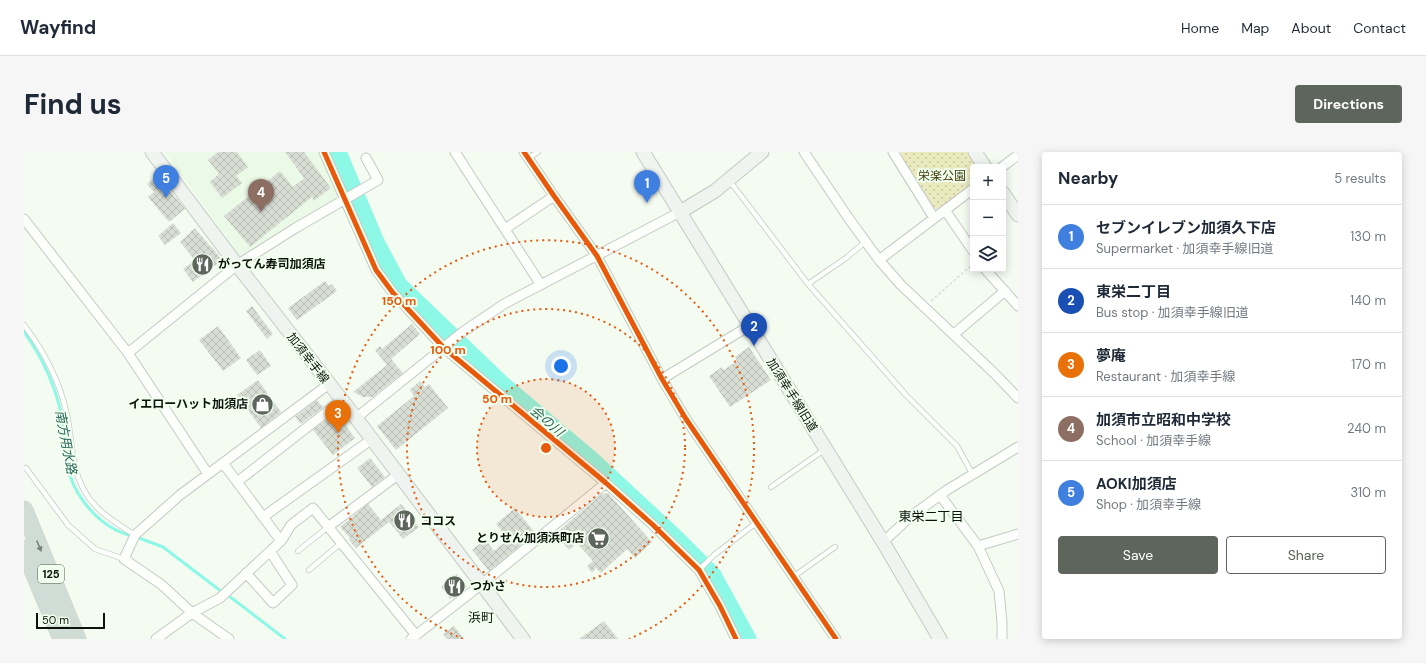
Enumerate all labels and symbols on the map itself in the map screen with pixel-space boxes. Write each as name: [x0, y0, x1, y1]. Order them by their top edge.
pin: 5: [153, 165, 179, 198]
park label: 栄楽公園: [918, 168, 966, 184]
pin: 1: [634, 170, 660, 203]
pin: 4: [248, 179, 274, 212]
restaurant icon: がってん寿司加須店: [190, 251, 216, 277]
place label: がってん寿司加須店: [218, 256, 325, 272]
text: 150 m: [382, 293, 416, 309]
pin: 2: [741, 313, 767, 346]
street label: 加須幸手線: [283, 329, 333, 387]
text: 100 m: [430, 342, 466, 358]
street label: 加須幸手線旧道: [763, 355, 821, 435]
your location: [551, 356, 571, 376]
shop icon: イエローハット加須店: [250, 391, 276, 417]
text: 50 m: [482, 391, 512, 407]
place label: イエローハット加須店: [128, 396, 248, 412]
pin: 3: [325, 400, 351, 433]
water label: 会の川: [527, 402, 569, 441]
water label: 南方用水路: [51, 408, 81, 476]
centre of rings: [539, 441, 553, 455]
restaurant icon: ココス: [391, 508, 417, 534]
district label: 東栄二丁目: [898, 508, 964, 525]
place label: ココス: [420, 513, 456, 529]
supermarket icon: とりせん加須浜町店: [586, 525, 612, 551]
place label: とりせん加須浜町店: [476, 530, 584, 546]
one-way arrow: [36, 540, 42, 551]
road number: 125: [38, 565, 64, 583]
restaurant icon: つかさ: [442, 573, 468, 599]
place label: つかさ: [470, 578, 506, 594]
district label: 浜町: [468, 609, 494, 626]
scale bar: [36, 611, 105, 630]

